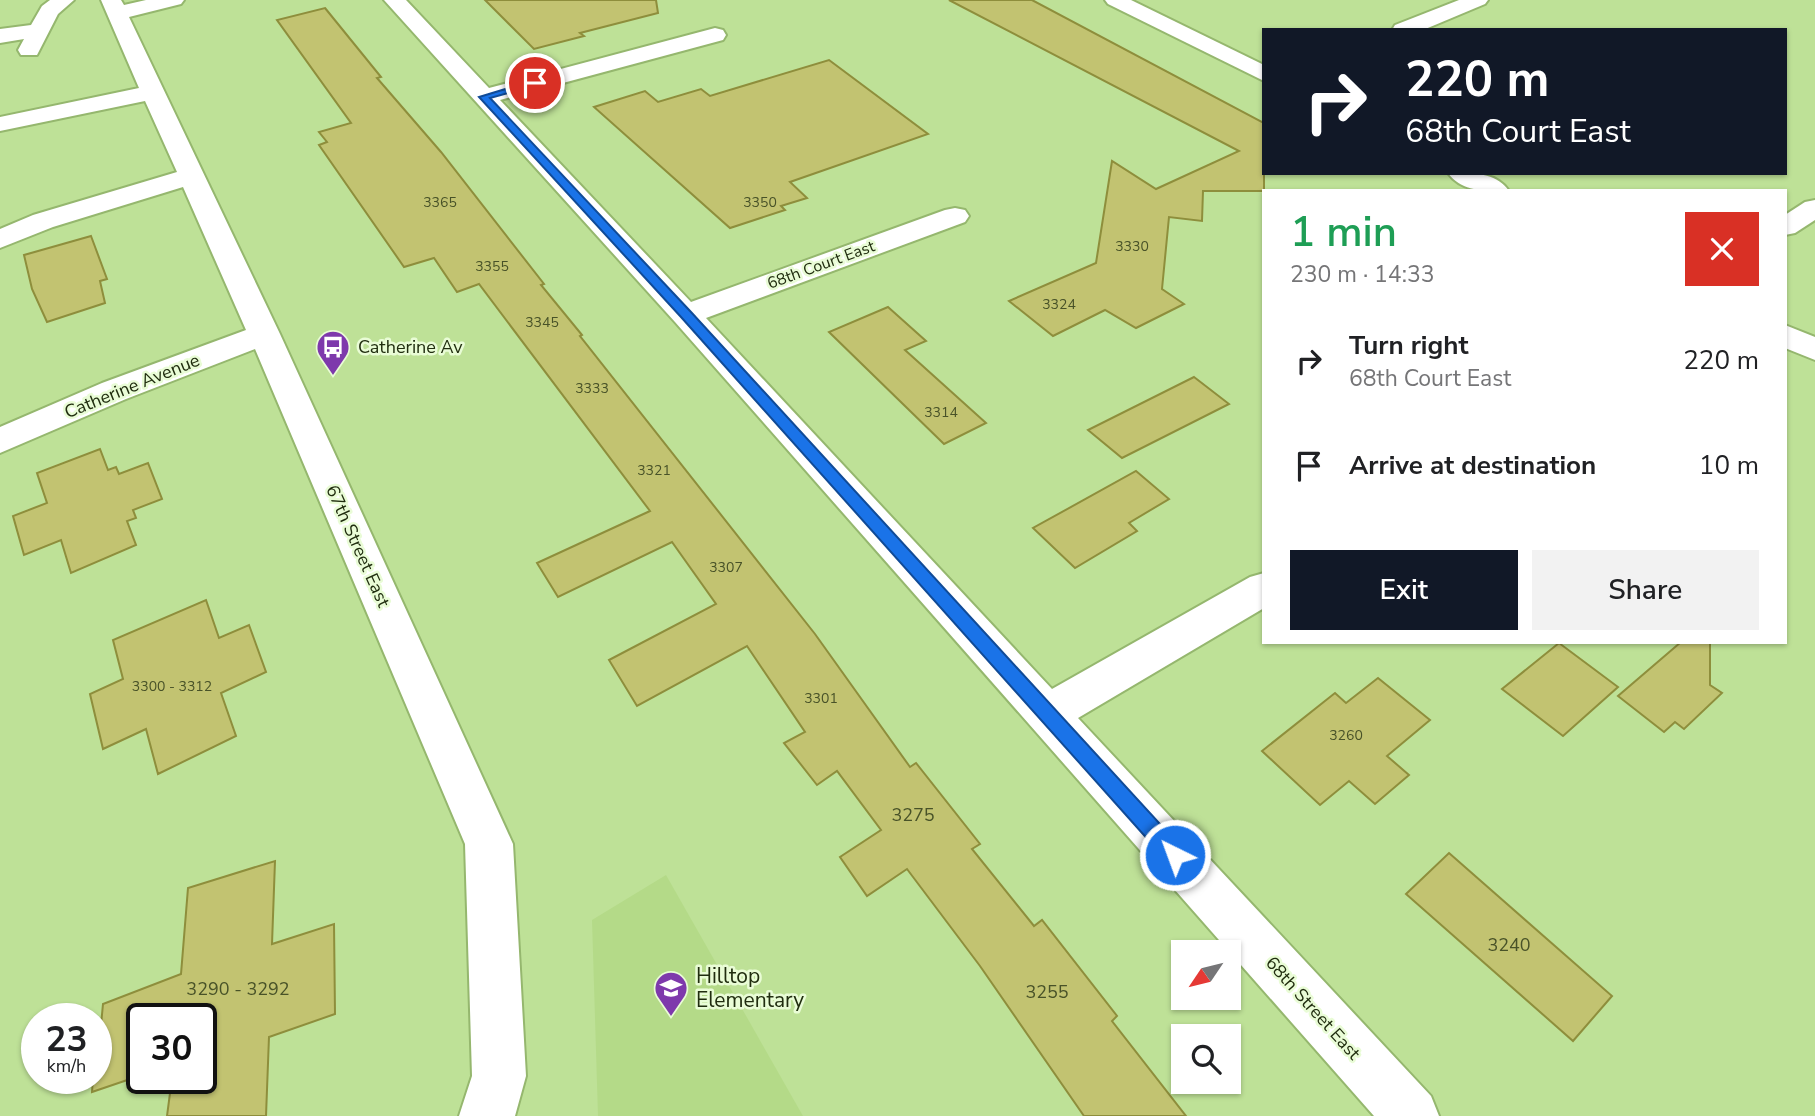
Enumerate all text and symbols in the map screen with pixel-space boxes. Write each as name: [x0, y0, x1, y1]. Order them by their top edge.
text: 220 m: [1405, 46, 1549, 113]
pin: [505, 53, 565, 113]
icon: right: [1290, 56, 1381, 147]
icon: arrive: [516, 64, 554, 102]
text: 68th Court East: [1405, 110, 1631, 153]
house number: 3365: [423, 193, 457, 212]
house number: 3350: [743, 193, 777, 212]
text: 1 min: [1290, 204, 1397, 261]
button: close: [1685, 212, 1759, 286]
street label: 68th Court East: [764, 235, 878, 295]
house number: 3330: [1115, 237, 1149, 256]
house number: 3355: [475, 257, 509, 276]
text: 230 m · 14:33: [1290, 259, 1435, 290]
house number: 3324: [1042, 295, 1076, 314]
house number: 3345: [525, 313, 559, 332]
bus stop icon: Catherine Av: [314, 328, 352, 377]
text: Turn right: [1349, 328, 1468, 363]
place label: Catherine Av: [358, 335, 463, 359]
icon: right: [1290, 342, 1328, 380]
text: 220 m: [1683, 343, 1759, 378]
street label: Catherine Avenue: [61, 348, 203, 424]
text: 68th Court East: [1349, 363, 1511, 394]
house number: 3333: [575, 379, 609, 398]
house number: 3314: [924, 403, 958, 422]
icon: arrive: [1290, 447, 1328, 485]
text: Arrive at destination: [1349, 448, 1596, 483]
text: 10 m: [1699, 448, 1759, 483]
house number: 3321: [637, 461, 671, 480]
street label: 67th Street East: [320, 481, 396, 611]
button: Exit: [1290, 550, 1518, 630]
button: Share: [1532, 550, 1759, 630]
house number: 3307: [709, 558, 743, 577]
house number: 3300 - 3312: [132, 677, 212, 696]
house number: 3301: [804, 689, 838, 708]
house number: 3260: [1329, 726, 1363, 745]
house number: 3275: [891, 803, 935, 827]
position arrow: [1138, 818, 1212, 892]
house number: 3240: [1487, 933, 1531, 957]
north arrow: [1171, 940, 1241, 1010]
map controls: [1171, 940, 1241, 1094]
street label: 68th Street East: [1260, 951, 1366, 1065]
place label: Hilltop Elementary: [696, 962, 804, 1014]
school or university icon: Hilltop Elementary: [652, 969, 690, 1018]
house number: 3290 - 3292: [186, 977, 290, 1001]
house number: 3255: [1025, 980, 1069, 1004]
speed limit sign: 30: [126, 1003, 217, 1094]
text: 23: [45, 1016, 88, 1063]
button: search: [1171, 1024, 1241, 1094]
text: km/h: [47, 1054, 86, 1078]

